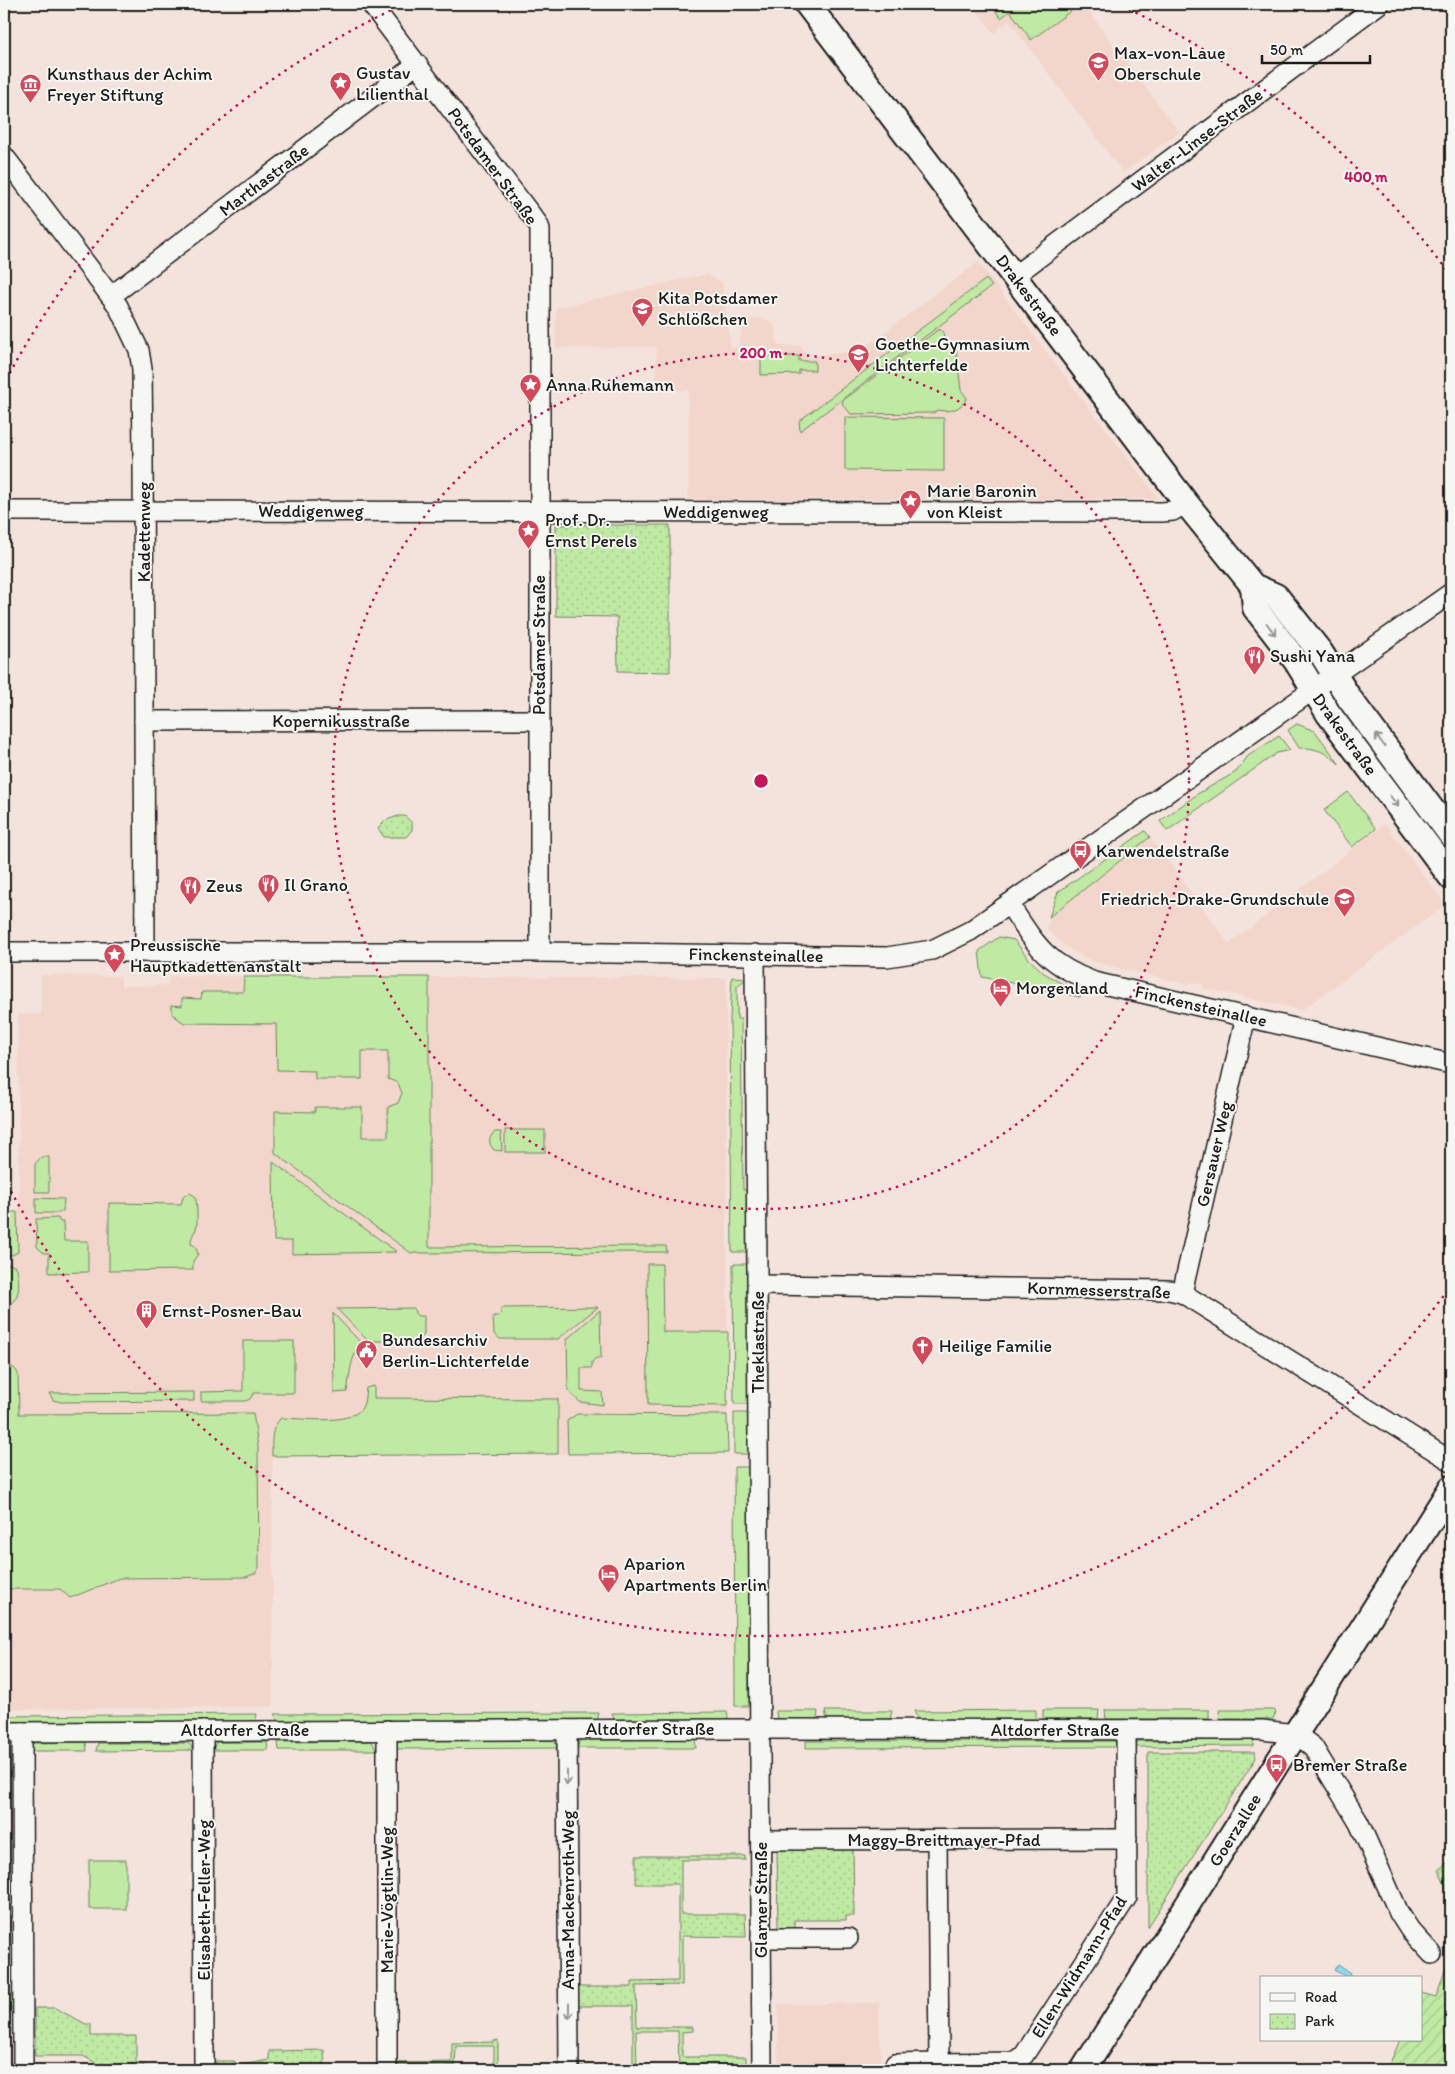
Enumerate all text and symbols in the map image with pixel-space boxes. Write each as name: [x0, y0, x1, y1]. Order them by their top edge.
scale bar: [1262, 32, 1370, 64]
text: 50 m: [1270, 41, 1303, 59]
place label: Max-von-Laue Oberschule: [1114, 42, 1226, 85]
school or university icon: Max-von-Laue Oberschule: [1086, 51, 1110, 82]
place label: Gustav Lilienthal: [356, 62, 429, 105]
place label: Kunsthaus der Achim Freyer Stiftung: [47, 63, 212, 106]
place icon: Gustav Lilienthal: [328, 71, 352, 102]
museum icon: Kunsthaus der Achim Freyer Stiftung: [19, 72, 43, 103]
street label: Walter-Linse-Straße: [1127, 83, 1267, 197]
street label: Potsdamer Straße: [443, 103, 543, 229]
street label: Marthastraße: [215, 139, 313, 221]
text: 400 m: [1344, 168, 1388, 186]
street label: Drakestraße: [991, 250, 1067, 340]
place label: Kita Potsdamer Schlößchen: [658, 287, 778, 330]
school or university icon: Kita Potsdamer Schlößchen: [630, 296, 654, 327]
place label: Goethe-Gymnasium Lichterfelde: [875, 333, 1030, 376]
school or university icon: Goethe-Gymnasium Lichterfelde: [847, 342, 871, 373]
text: 200 m: [740, 344, 783, 362]
place icon: Anna Ruhemann: [518, 373, 542, 404]
place label: Anna Ruhemann: [546, 374, 674, 396]
place label: Marie Baronin von Kleist: [927, 480, 1037, 523]
street label: Kadettenweg: [133, 481, 155, 582]
place icon: Marie Baronin von Kleist: [899, 489, 923, 520]
street label: Weddigenweg: [258, 500, 365, 522]
street label: Weddigenweg: [663, 501, 770, 523]
place label: Prof. Dr. Ernst Perels: [545, 509, 637, 552]
place icon: Prof. Dr. Ernst Perels: [517, 518, 541, 549]
street label: Potsdamer Straße: [528, 575, 550, 715]
one-way arrow: [1266, 622, 1277, 635]
restaurant icon: Sushi Yana: [1242, 644, 1266, 675]
place label: Sushi Yana: [1270, 645, 1356, 667]
street label: Drakestraße: [1308, 688, 1382, 780]
street label: Kopernikusstraße: [272, 710, 410, 732]
one-way arrow: [1375, 733, 1385, 747]
centre of rings: [752, 772, 770, 790]
one-way arrow: [1389, 794, 1399, 808]
bus stop icon: Karwendelstraße: [1068, 839, 1092, 870]
place label: Karwendelstraße: [1096, 840, 1229, 862]
restaurant icon: Il Grano: [256, 873, 280, 904]
restaurant icon: Zeus: [178, 874, 202, 905]
place label: Il Grano: [284, 874, 348, 896]
place label: Zeus: [206, 875, 243, 897]
school or university icon: Friedrich-Drake-Grundschule: [1333, 887, 1357, 918]
place label: Friedrich-Drake-Grundschule: [1101, 888, 1329, 910]
place label: Preussische Hauptkadettenanstalt: [130, 934, 302, 977]
place icon: Preussische Hauptkadettenanstalt: [102, 943, 126, 974]
street label: Finckensteinallee: [688, 943, 824, 967]
hotel icon: Morgenland: [988, 976, 1012, 1007]
place label: Morgenland: [1016, 977, 1108, 999]
street label: Finckensteinallee: [1133, 980, 1269, 1032]
street label: Gersauer Weg: [1191, 1098, 1237, 1209]
street label: Kornmesserstraße: [1027, 1276, 1171, 1304]
street label: Theklastraße: [747, 1291, 769, 1393]
building icon: Ernst-Posner-Bau: [134, 1299, 158, 1330]
place label: Ernst-Posner-Bau: [162, 1300, 302, 1322]
place label: Bundesarchiv Berlin-Lichterfelde: [382, 1329, 529, 1372]
church icon: Heilige Familie: [911, 1334, 935, 1365]
place label: Heilige Familie: [939, 1335, 1052, 1357]
public building icon: Bundesarchiv Berlin-Lichterfelde: [354, 1338, 378, 1369]
place label: Aparion Apartments Berlin: [624, 1553, 767, 1596]
hotel icon: Aparion Apartments Berlin: [596, 1562, 620, 1593]
street label: Altdorfer Straße: [586, 1718, 714, 1740]
street label: Altdorfer Straße: [181, 1719, 309, 1741]
street label: Altdorfer Straße: [991, 1719, 1119, 1741]
bus stop icon: Bremer Straße: [1265, 1753, 1289, 1784]
place label: Bremer Straße: [1293, 1754, 1407, 1776]
one-way arrow: [562, 1770, 572, 1786]
street label: Goerzallee: [1204, 1789, 1266, 1871]
street label: Anna-Mackenroth-Weg: [557, 1809, 579, 1990]
street label: Elisabeth-Feller-Weg: [193, 1819, 215, 1981]
street label: Marie-Vögtlin-Weg: [376, 1826, 398, 1973]
street label: Maggy-Breittmayer-Pfad: [847, 1829, 1041, 1851]
street label: Glarner Straße: [750, 1842, 772, 1958]
street label: Ellen-Widmann-Pfad: [1026, 1892, 1132, 2042]
legend: [1260, 1976, 1422, 2042]
text: Road: [1305, 1988, 1338, 2006]
one-way arrow: [564, 2002, 574, 2019]
text: Park: [1305, 2012, 1335, 2030]

